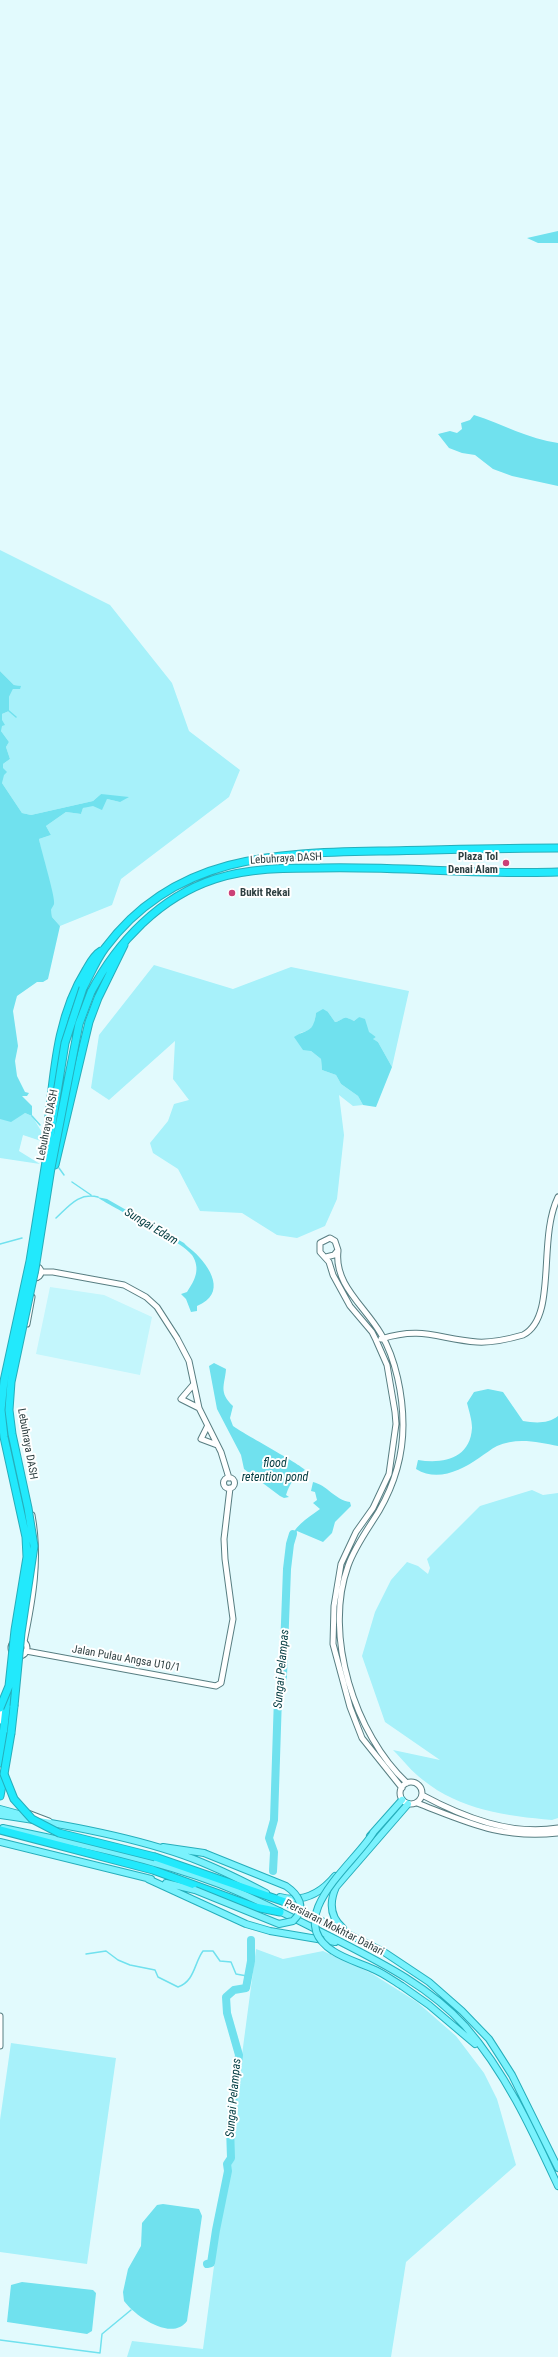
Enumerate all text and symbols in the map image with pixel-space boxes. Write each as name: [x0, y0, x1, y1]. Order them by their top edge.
place label: Plaza Tol Denai Alam: [448, 850, 498, 876]
street label: Lebuhraya DASH: [250, 851, 322, 867]
marker: Plaza Tol Denai Alam: [501, 858, 511, 868]
place label: Bukit Rekai: [240, 886, 290, 900]
marker: Bukit Rekai: [227, 888, 237, 898]
street label: Lebuhraya DASH: [35, 1088, 61, 1162]
water label: Sungai Edam: [122, 1205, 180, 1249]
street label: Lebuhraya DASH: [14, 1407, 40, 1481]
water label: flood retention pond: [242, 1457, 308, 1485]
water label: Sungai Pelampas: [271, 1629, 293, 1709]
street label: Jalan Pulau Angsa U10/1: [71, 1643, 181, 1675]
street label: Persiaran Mokhtar Dahari: [282, 1897, 386, 1959]
water label: Sungai Pelampas: [223, 2058, 245, 2138]

